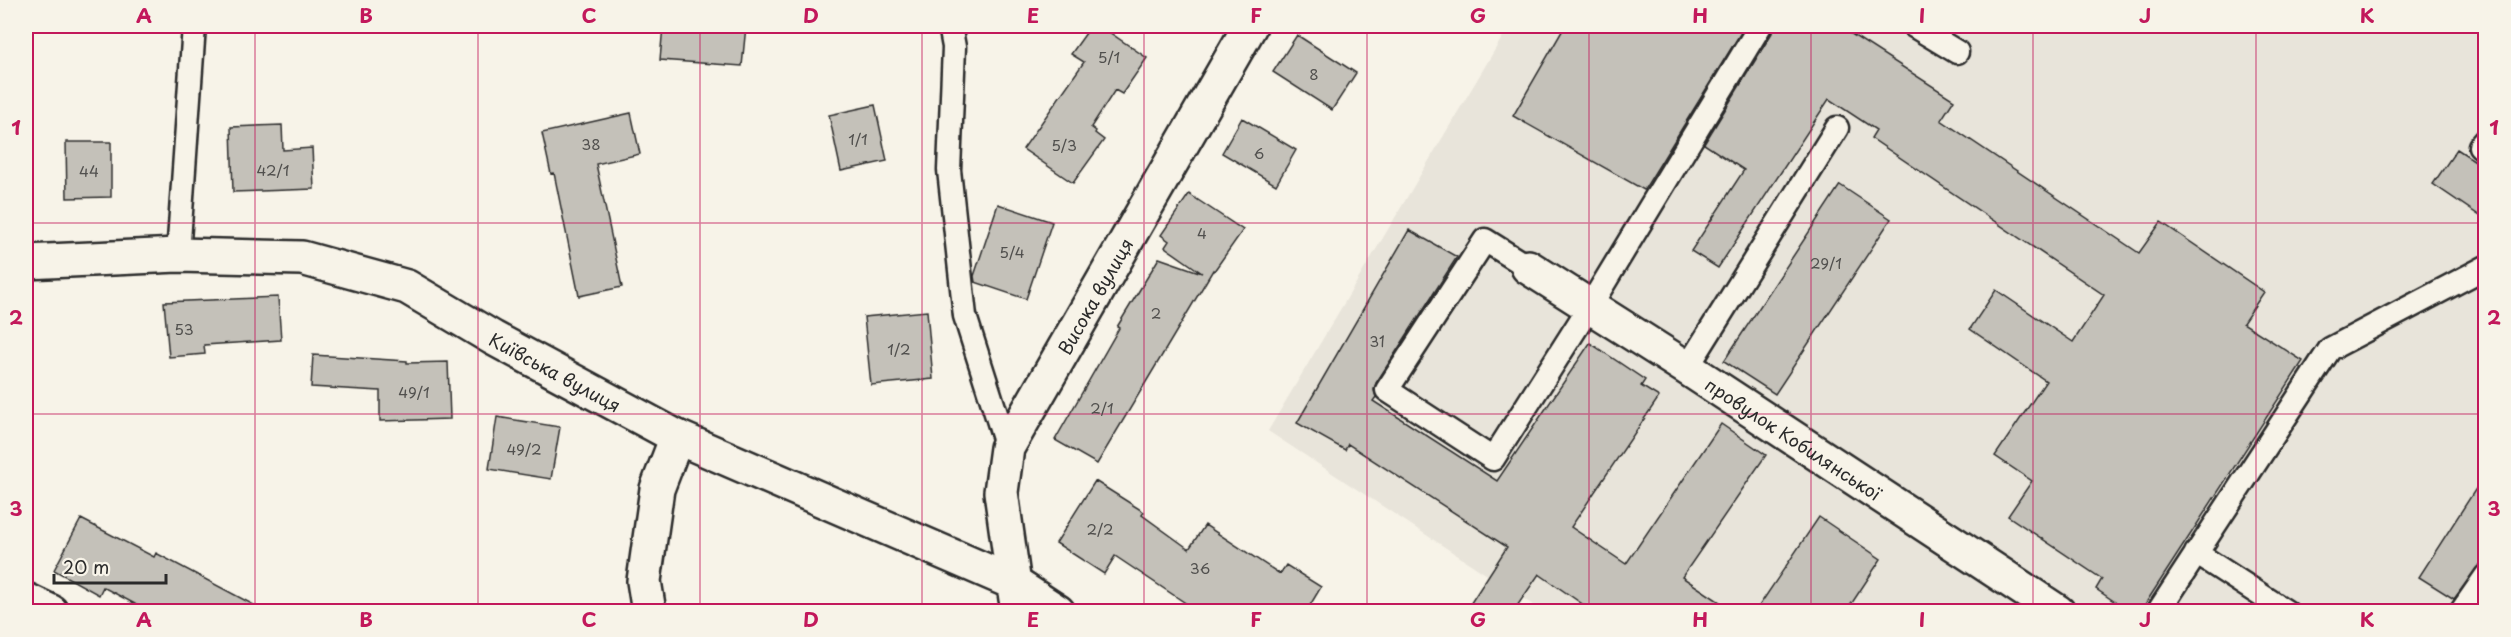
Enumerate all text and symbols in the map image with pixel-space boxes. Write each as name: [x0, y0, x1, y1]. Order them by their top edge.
text: A: [136, 0, 152, 30]
text: B: [359, 0, 373, 30]
text: C: [581, 0, 597, 30]
text: D: [803, 0, 819, 30]
text: E: [1027, 0, 1039, 30]
text: F: [1250, 0, 1262, 30]
text: G: [1470, 0, 1486, 30]
text: H: [1692, 0, 1708, 30]
text: I: [1919, 0, 1925, 30]
text: J: [2139, 0, 2151, 30]
text: K: [2360, 0, 2375, 30]
house number: 5/1: [1098, 45, 1120, 68]
house number: 8: [1309, 62, 1319, 85]
text: 1: [11, 112, 21, 142]
text: 1: [2489, 112, 2499, 142]
house number: 1/1: [848, 127, 868, 150]
house number: 38: [581, 132, 601, 155]
house number: 5/3: [1051, 133, 1077, 156]
house number: 6: [1254, 141, 1264, 164]
house number: 42/1: [257, 158, 289, 181]
house number: 44: [79, 159, 99, 182]
house number: 4: [1197, 221, 1207, 244]
street label: Висока вулиця: [1050, 233, 1139, 359]
house number: 5/4: [999, 240, 1025, 263]
house number: 29/1: [1810, 251, 1842, 274]
house number: 2: [1151, 301, 1161, 324]
text: 2: [9, 302, 23, 332]
text: 2: [2487, 302, 2501, 332]
house number: 53: [174, 317, 194, 340]
street label: Київська вулиця: [485, 325, 626, 418]
house number: 31: [1369, 329, 1385, 352]
house number: 1/2: [887, 337, 911, 360]
street label: провулок Кобилянської: [1700, 370, 1888, 507]
house number: 49/1: [398, 380, 430, 403]
house number: 2/1: [1090, 396, 1114, 419]
house number: 49/2: [506, 437, 542, 460]
text: 3: [9, 493, 23, 523]
text: 3: [2487, 493, 2501, 523]
house number: 2/2: [1086, 517, 1114, 540]
scale bar: [54, 547, 166, 585]
text: 20 m: [63, 553, 109, 580]
house number: 36: [1190, 556, 1210, 579]
text: A: [136, 604, 152, 634]
text: B: [359, 604, 373, 634]
text: C: [581, 604, 597, 634]
text: D: [803, 604, 819, 634]
text: E: [1027, 604, 1039, 634]
text: F: [1250, 604, 1262, 634]
text: G: [1470, 604, 1486, 634]
text: H: [1692, 604, 1708, 634]
text: I: [1919, 604, 1925, 634]
text: J: [2139, 604, 2151, 634]
text: K: [2360, 604, 2375, 634]

